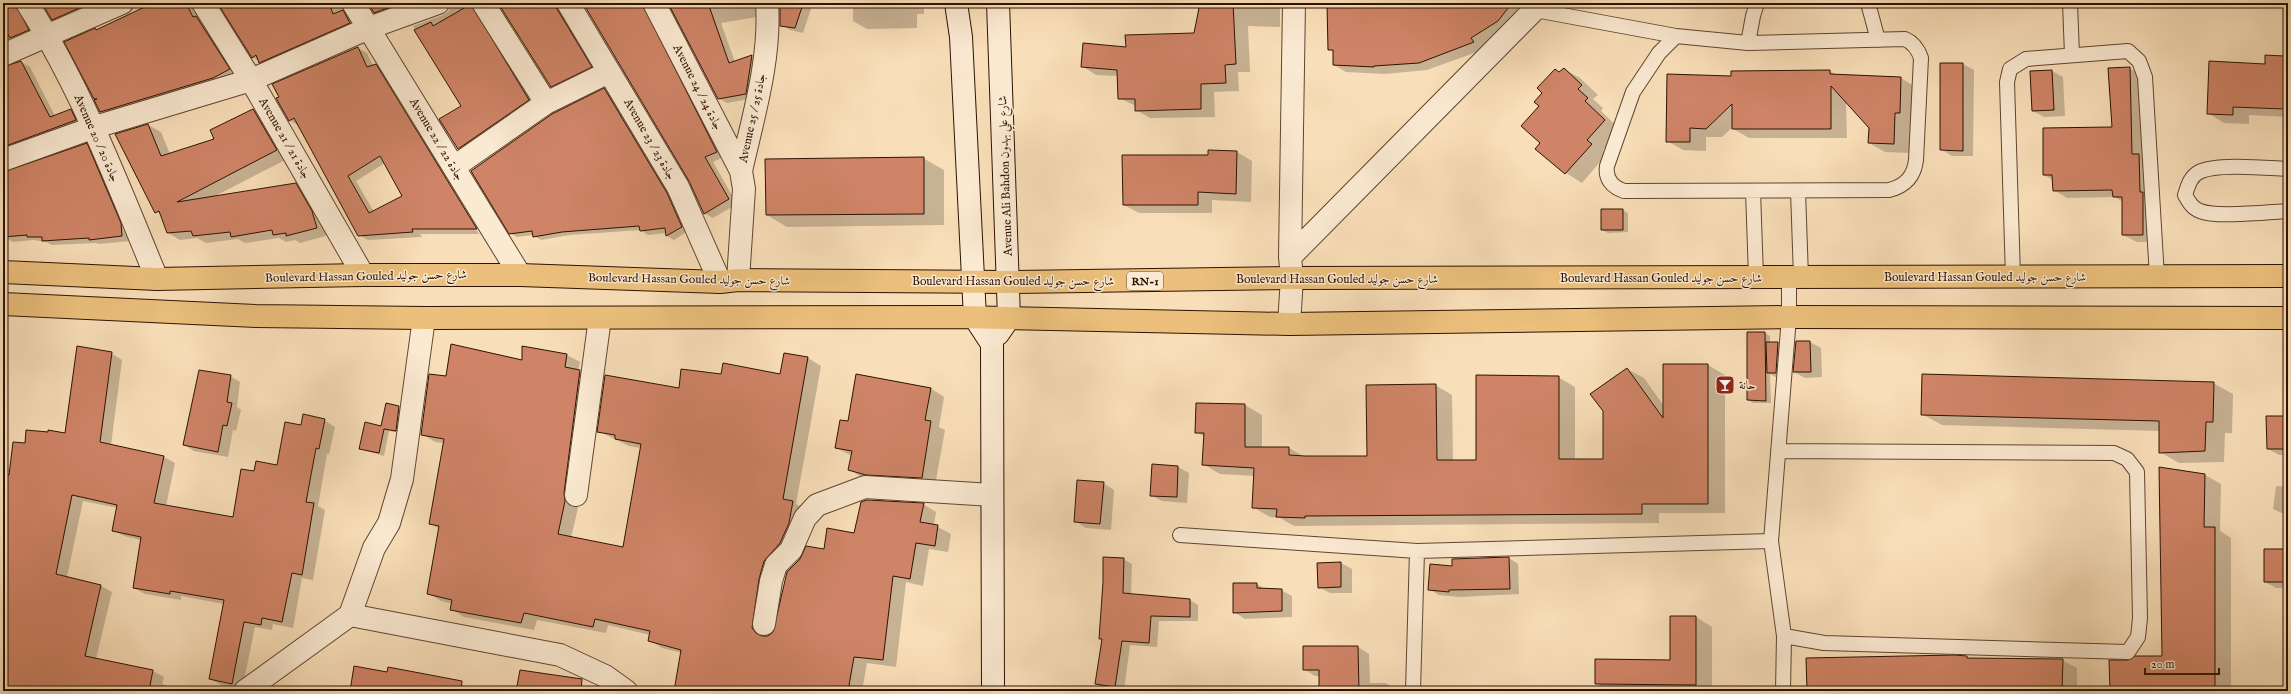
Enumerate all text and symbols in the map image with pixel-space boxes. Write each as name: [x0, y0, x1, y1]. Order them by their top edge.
street label: Avenue 24 / جادة 24: [669, 41, 726, 133]
street label: Avenue 25 / جادة 25: [735, 72, 769, 165]
street label: Avenue 20 / جادة 20: [70, 91, 123, 184]
street label: Avenue 21 / جادة 21: [255, 94, 314, 182]
street label: Avenue 22 / جادة 22: [406, 94, 467, 183]
street label: Avenue 23 / جادة 23: [620, 95, 679, 183]
street label: Avenue Ali Bahdon شارع علي بهدون: [995, 95, 1020, 257]
street label: Boulevard Hassan Gouled شارع حسن جوليد: [265, 267, 467, 289]
street label: Boulevard Hassan Gouled شارع حسن جوليد: [588, 270, 790, 292]
street label: Boulevard Hassan Gouled شارع حسن جوليد: [1884, 270, 2086, 288]
street label: Boulevard Hassan Gouled شارع حسن جوليد: [1560, 271, 1762, 289]
road number: RN-1: [1127, 272, 1163, 290]
street label: Boulevard Hassan Gouled شارع حسن جوليد: [1236, 272, 1438, 290]
street label: Boulevard Hassan Gouled شارع حسن جوليد: [912, 274, 1114, 292]
bar icon: حانة: [1714, 374, 1736, 396]
place label: حانة: [1739, 378, 1756, 393]
scale bar: [2145, 650, 2219, 676]
text: 20 m: [2151, 657, 2174, 672]

